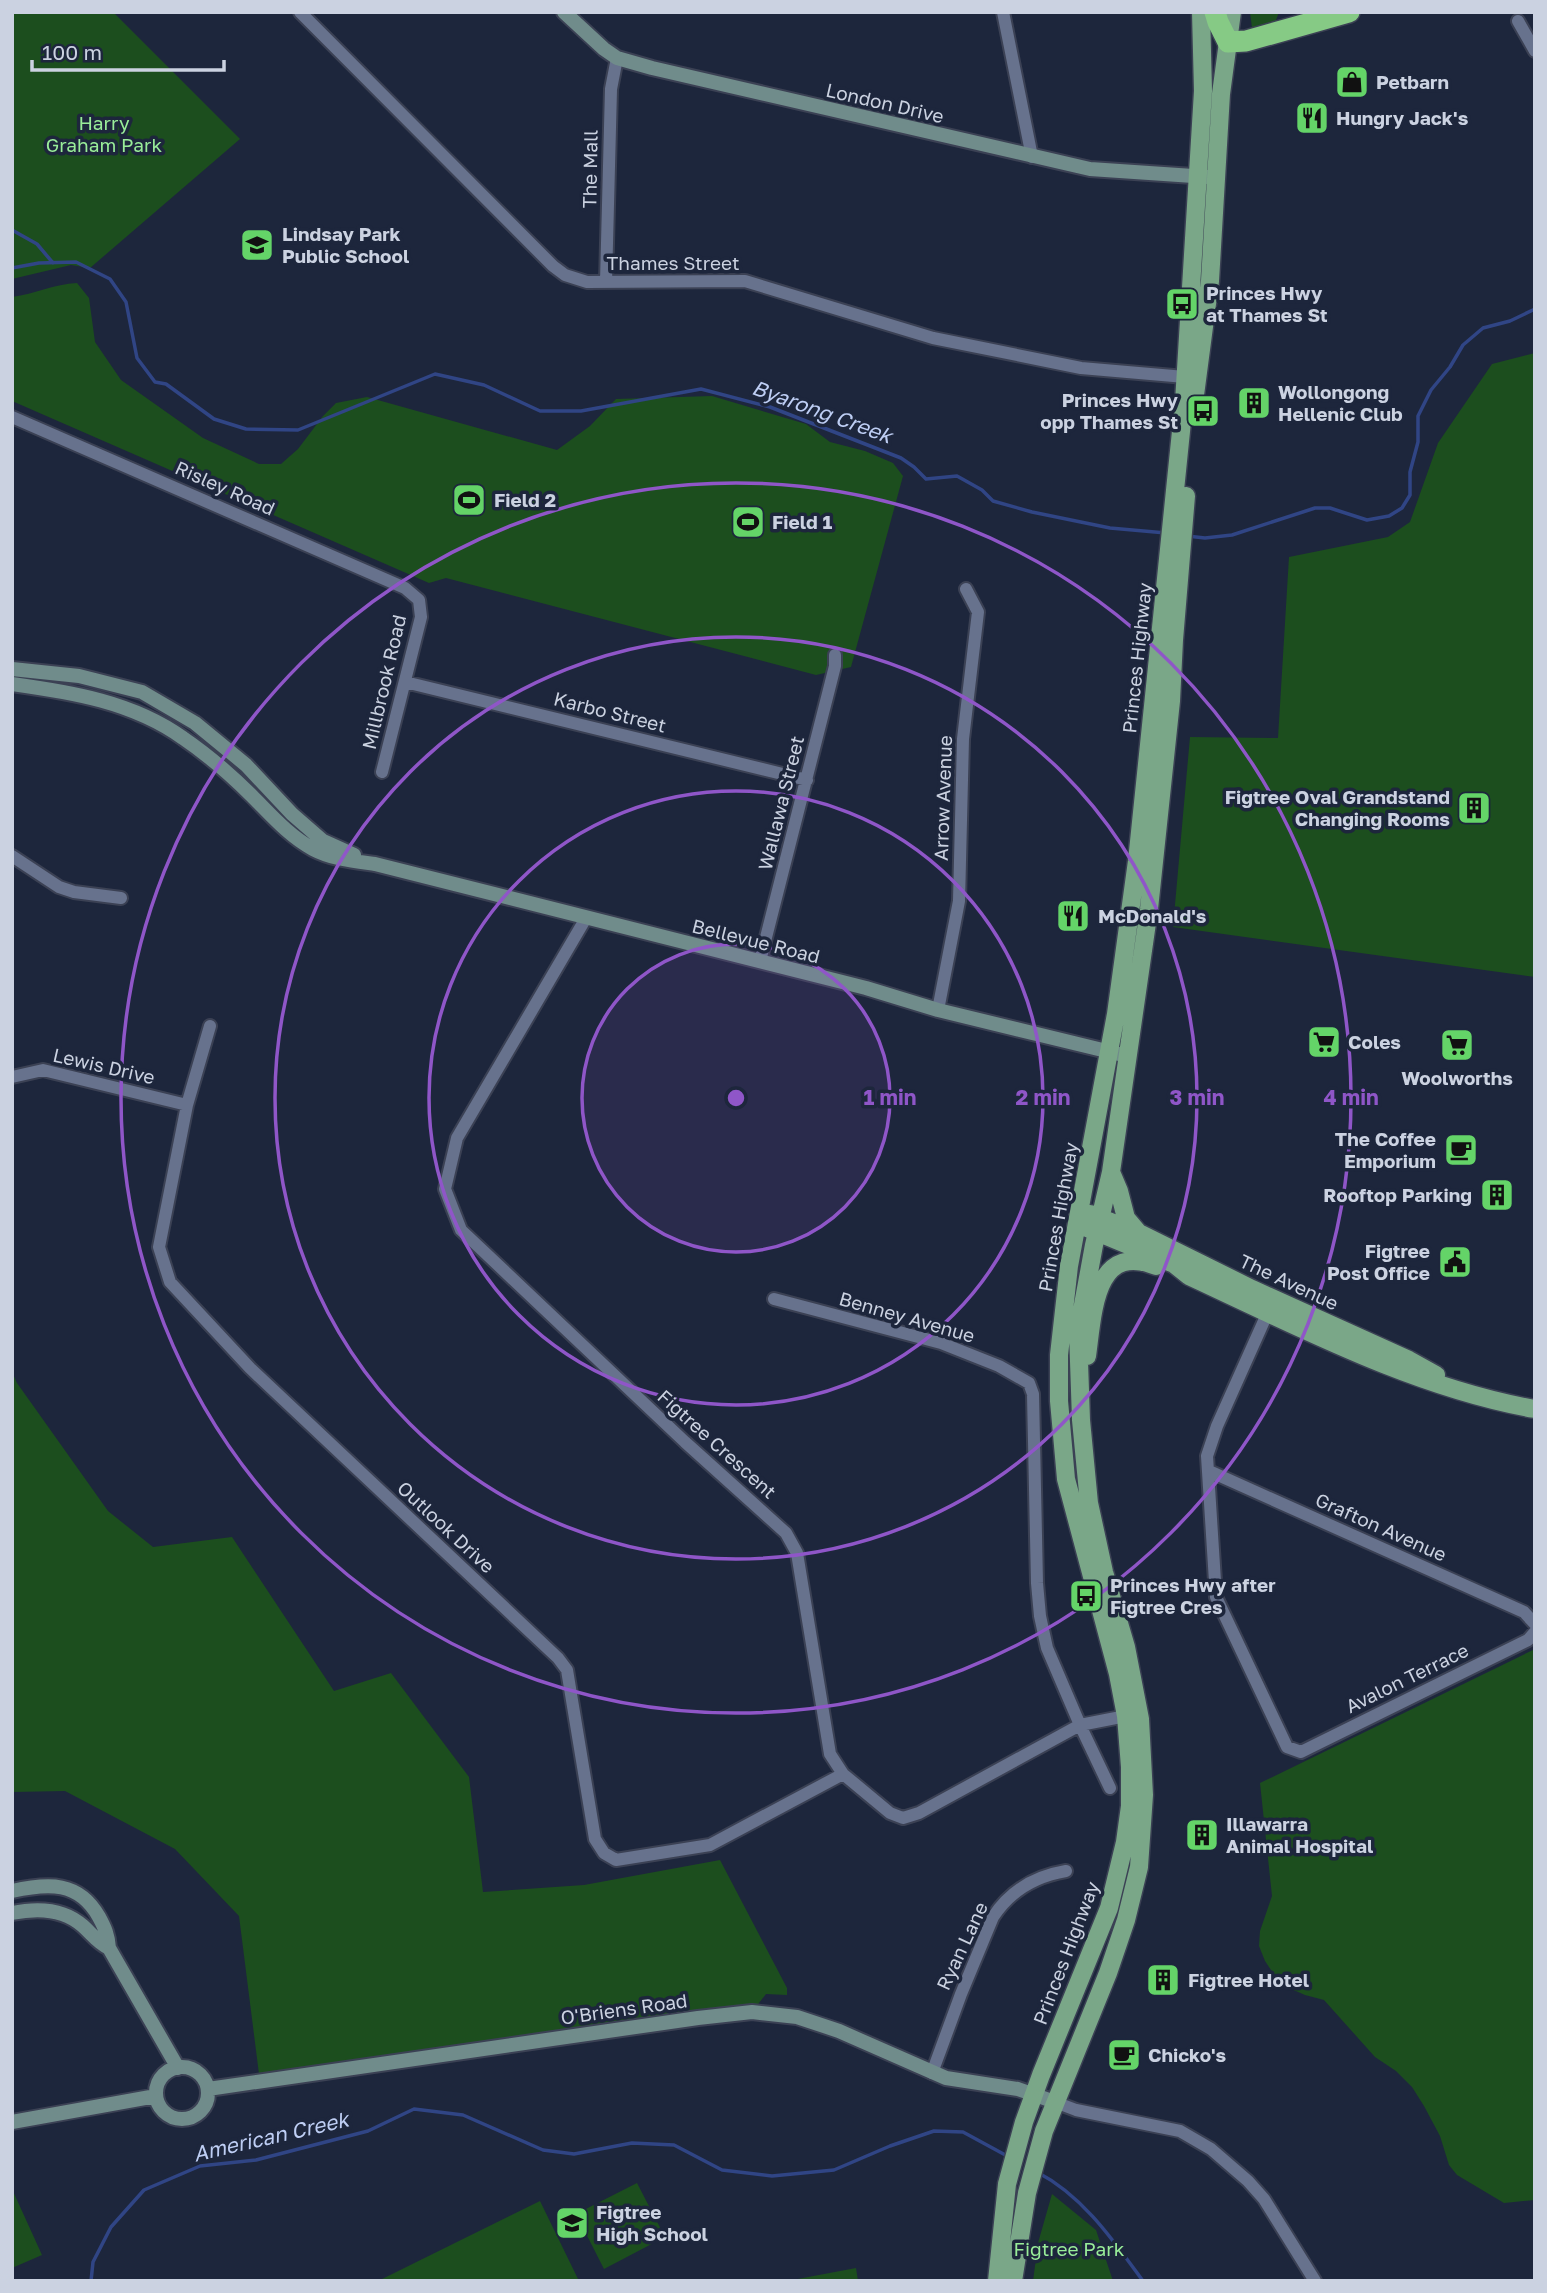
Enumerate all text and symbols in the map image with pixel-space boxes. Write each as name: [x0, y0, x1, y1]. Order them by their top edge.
scale bar: [32, 28, 224, 72]
text: 100 m: [42, 39, 102, 65]
shop icon: Petbarn: [1333, 63, 1371, 101]
place label: Petbarn: [1376, 70, 1449, 93]
street label: London Drive: [824, 78, 946, 127]
restaurant icon: Hungry Jack's: [1293, 99, 1331, 137]
place label: Hungry Jack's: [1336, 106, 1469, 129]
park label: Harry Graham Park: [46, 111, 162, 156]
street label: The Mall: [577, 130, 602, 208]
place label: Lindsay Park Public School: [282, 222, 409, 267]
school or university icon: Lindsay Park Public School: [238, 226, 276, 264]
street label: Thames Street: [606, 251, 740, 274]
place label: Princes Hwy at Thames St: [1206, 281, 1328, 326]
bus stop icon: Princes Hwy at Thames St: [1163, 285, 1201, 323]
water label: Byarong Creek: [749, 374, 898, 449]
place label: Wollongong Hellenic Club: [1278, 380, 1403, 425]
building icon: Wollongong Hellenic Club: [1235, 384, 1273, 422]
place label: Princes Hwy opp Thames St: [1040, 388, 1179, 433]
bus stop icon: Princes Hwy opp Thames St: [1184, 392, 1222, 430]
street label: Risley Road: [172, 455, 279, 520]
sports icon: Field 2: [450, 481, 488, 519]
place label: Field 2: [494, 488, 556, 511]
sports icon: Field 1: [729, 503, 767, 541]
place label: Field 1: [772, 510, 832, 533]
street label: Princes Highway: [1117, 581, 1156, 735]
street label: Millbrook Road: [357, 612, 410, 751]
street label: Karbo Street: [551, 686, 669, 737]
street label: Wallawa Street: [753, 733, 808, 872]
street label: Arrow Avenue: [929, 735, 956, 861]
place label: Figtree Oval Grandstand Changing Rooms: [1225, 785, 1450, 830]
building icon: Figtree Oval Grandstand Changing Rooms: [1455, 789, 1493, 827]
restaurant icon: McDonald's: [1054, 897, 1092, 935]
place label: McDonald's: [1098, 904, 1207, 927]
street label: Bellevue Road: [690, 914, 822, 967]
supermarket icon: Coles: [1305, 1023, 1343, 1061]
supermarket icon: Woolworths: [1438, 1026, 1476, 1064]
place label: Coles: [1348, 1030, 1401, 1053]
street label: Lewis Drive: [51, 1043, 157, 1088]
place label: Woolworths: [1401, 1066, 1513, 1089]
text: 1 min: [864, 1084, 916, 1110]
text: 2 min: [1016, 1084, 1070, 1110]
text: 3 min: [1170, 1084, 1224, 1110]
text: 4 min: [1323, 1084, 1379, 1110]
centre of rings: [724, 1086, 748, 1110]
place label: The Coffee Emporium: [1335, 1127, 1436, 1172]
cafe icon: The Coffee Emporium: [1442, 1131, 1480, 1169]
street label: Princes Highway: [1033, 1140, 1082, 1294]
building icon: Rooftop Parking: [1478, 1176, 1516, 1214]
place label: Rooftop Parking: [1323, 1183, 1472, 1206]
place label: Figtree Post Office: [1327, 1239, 1430, 1284]
public building icon: Figtree Post Office: [1436, 1243, 1474, 1281]
street label: The Avenue: [1236, 1249, 1342, 1314]
street label: Benney Avenue: [837, 1286, 978, 1347]
street label: Figtree Crescent: [653, 1384, 781, 1503]
street label: Outlook Drive: [393, 1476, 500, 1577]
street label: Grafton Avenue: [1312, 1487, 1450, 1566]
place label: Princes Hwy after Figtree Cres: [1110, 1573, 1276, 1618]
bus stop icon: Princes Hwy after Figtree Cres: [1067, 1577, 1105, 1615]
street label: Avalon Terrace: [1342, 1638, 1472, 1717]
place label: Illawarra Animal Hospital: [1226, 1812, 1373, 1857]
building icon: Illawarra Animal Hospital: [1183, 1816, 1221, 1854]
street label: Princes Highway: [1028, 1878, 1104, 2028]
street label: Ryan Lane: [931, 1898, 992, 1994]
building icon: Figtree Hotel: [1144, 1961, 1182, 1999]
place label: Figtree Hotel: [1188, 1968, 1309, 1991]
street label: O'Briens Road: [559, 1988, 689, 2029]
cafe icon: Chicko's: [1105, 2036, 1143, 2074]
place label: Chicko's: [1148, 2043, 1227, 2066]
water label: American Creek: [191, 2105, 353, 2167]
place label: Figtree High School: [596, 2200, 708, 2245]
school or university icon: Figtree High School: [553, 2204, 591, 2242]
park label: Figtree Park: [1014, 2237, 1125, 2260]

